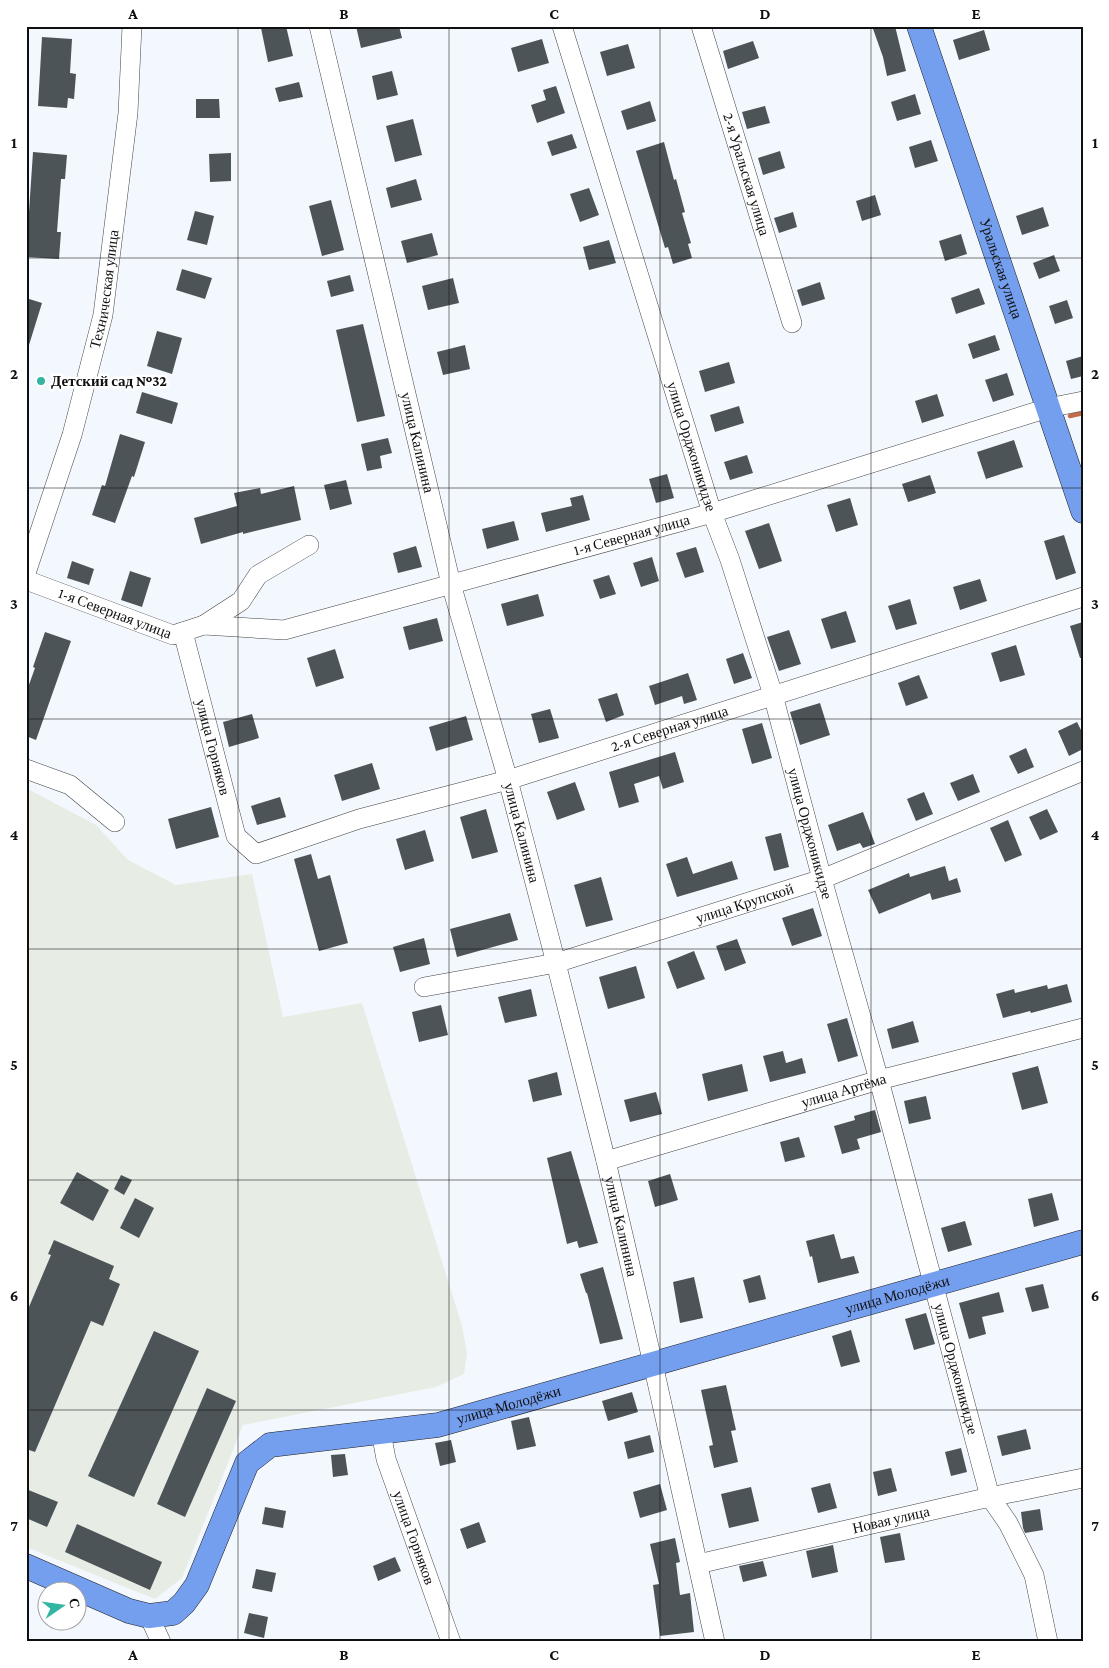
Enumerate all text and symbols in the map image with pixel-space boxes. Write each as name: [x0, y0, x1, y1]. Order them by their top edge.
text: A: [127, 5, 138, 22]
text: B: [339, 5, 349, 22]
text: C: [549, 5, 559, 22]
text: D: [759, 5, 771, 22]
text: E: [971, 5, 981, 22]
street label: 2-я Уральская улица: [720, 111, 773, 238]
text: 1: [11, 134, 17, 151]
text: 1: [1092, 134, 1098, 151]
street label: Уральская улица: [977, 216, 1026, 321]
street label: Техническая улица: [87, 229, 122, 351]
text: 2: [10, 365, 18, 382]
text: 2: [1091, 365, 1099, 382]
place label: Детский сад №32: [51, 373, 167, 389]
marker: Детский сад №32: [35, 375, 47, 387]
street label: улица Орджоникидзе: [664, 380, 719, 514]
street label: улица Калинина: [398, 391, 437, 495]
street label: 1-я Северная улица: [572, 511, 692, 558]
street label: 1-я Северная улица: [56, 585, 174, 642]
text: 3: [10, 595, 18, 612]
text: 3: [1091, 595, 1099, 612]
street label: улица Горняков: [193, 698, 233, 797]
street label: 2-я Северная улица: [609, 702, 730, 755]
street label: улица Орджоникидзе: [785, 766, 835, 901]
street label: улица Калинина: [501, 781, 543, 885]
text: 4: [10, 826, 19, 843]
text: 4: [1091, 826, 1100, 843]
street label: улица Крупской: [694, 881, 795, 926]
text: 5: [10, 1056, 18, 1073]
text: 5: [1091, 1056, 1099, 1073]
street label: улица Артёма: [800, 1070, 888, 1111]
street label: улица Калинина: [602, 1174, 641, 1279]
street label: улица Молодёжи: [843, 1272, 951, 1317]
text: 6: [10, 1287, 18, 1304]
text: 6: [1091, 1287, 1099, 1304]
street label: улица Орджоникидзе: [931, 1302, 981, 1437]
street label: улица Молодёжи: [455, 1383, 563, 1427]
street label: улица Горняков: [390, 1489, 438, 1587]
street label: Новая улица: [851, 1503, 931, 1536]
text: 7: [10, 1517, 18, 1534]
text: 7: [1091, 1517, 1099, 1534]
north arrow: [38, 1580, 88, 1630]
text: С: [66, 1596, 84, 1610]
text: A: [127, 1646, 138, 1663]
text: B: [339, 1646, 349, 1663]
text: C: [549, 1646, 559, 1663]
text: D: [759, 1646, 771, 1663]
text: E: [971, 1646, 981, 1663]

